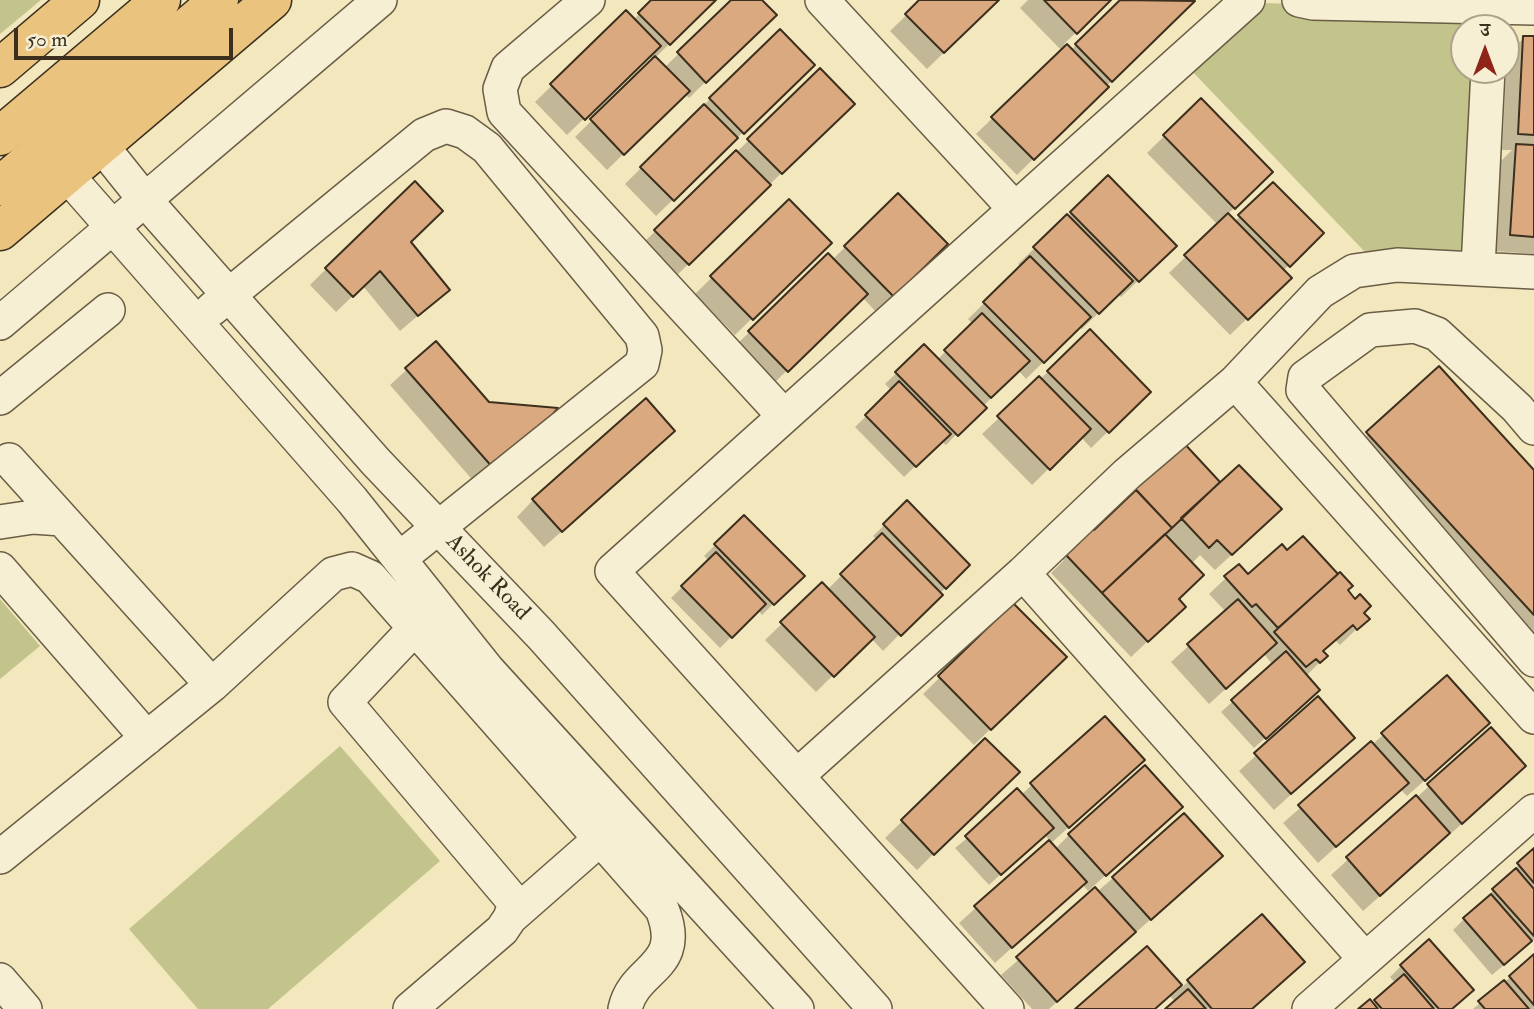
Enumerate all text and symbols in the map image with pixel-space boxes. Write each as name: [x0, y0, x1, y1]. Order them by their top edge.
scale bar: [18, 14, 236, 58]
north arrow: [1450, 14, 1520, 84]
text: उ: [1480, 18, 1490, 42]
text: 50 m: [27, 26, 68, 53]
street label: Ashok Road: [439, 529, 535, 627]

